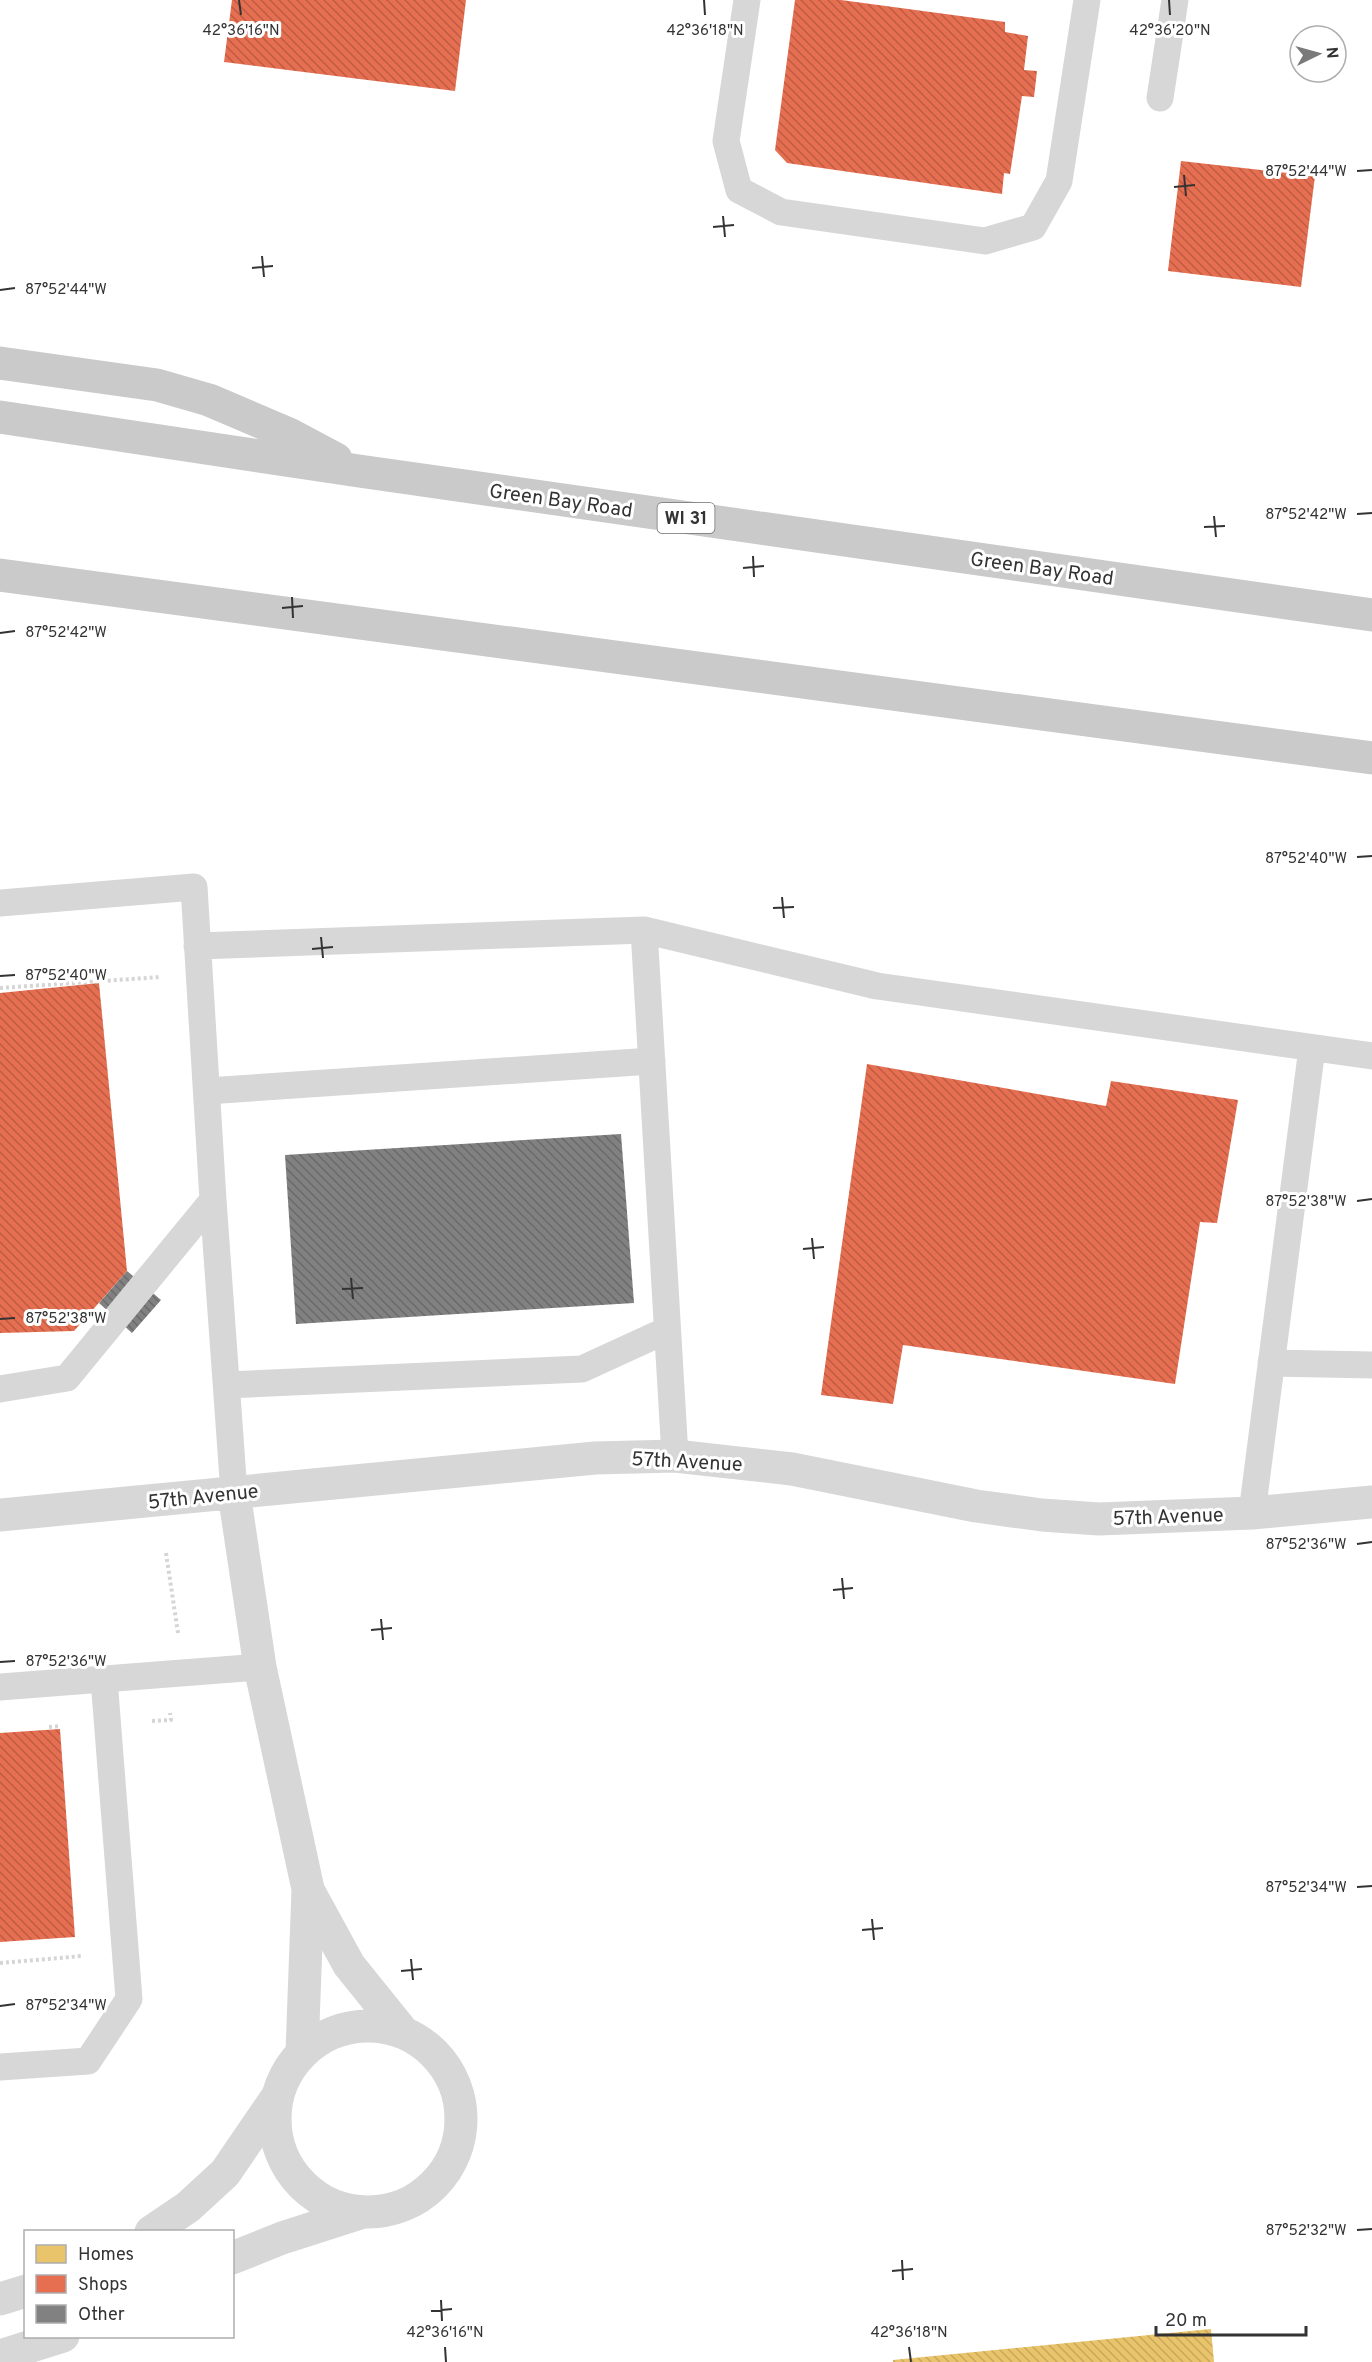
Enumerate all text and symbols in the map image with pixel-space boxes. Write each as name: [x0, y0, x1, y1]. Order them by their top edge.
text: 42°36'16"N: [202, 22, 280, 41]
text: 42°36'18"N: [666, 22, 744, 41]
text: 42°36'20"N: [1129, 22, 1211, 41]
north arrow: [1288, 24, 1348, 84]
text: N: [1320, 46, 1341, 59]
text: 87°52'44"W: [1265, 163, 1347, 182]
text: 87°52'44"W: [25, 281, 107, 300]
street label: Green Bay Road: [487, 479, 634, 525]
road number: WI 31: [658, 503, 714, 533]
text: 87°52'42"W: [1265, 506, 1347, 525]
street label: Green Bay Road: [968, 547, 1115, 593]
text: 87°52'42"W: [25, 624, 107, 643]
text: 87°52'40"W: [1265, 850, 1347, 869]
text: 87°52'40"W: [25, 967, 107, 986]
text: 87°52'38"W: [1265, 1193, 1347, 1212]
text: 87°52'38"W: [25, 1310, 107, 1329]
street label: 57th Avenue: [631, 1447, 743, 1479]
street label: 57th Avenue: [147, 1479, 260, 1517]
street label: 57th Avenue: [1112, 1503, 1224, 1533]
text: 87°52'36"W: [1265, 1536, 1347, 1555]
text: 87°52'36"W: [25, 1653, 107, 1672]
text: 87°52'34"W: [1265, 1879, 1347, 1898]
text: 87°52'34"W: [25, 1997, 107, 2016]
text: 87°52'32"W: [1265, 2222, 1347, 2241]
legend: [24, 2230, 234, 2338]
text: Homes: [78, 2244, 134, 2267]
text: Shops: [78, 2274, 128, 2297]
scale bar: [1156, 2299, 1306, 2337]
text: Other: [78, 2304, 125, 2327]
text: 20 m: [1165, 2310, 1207, 2333]
text: 42°36'16"N: [406, 2324, 484, 2343]
text: 42°36'18"N: [870, 2324, 948, 2343]

